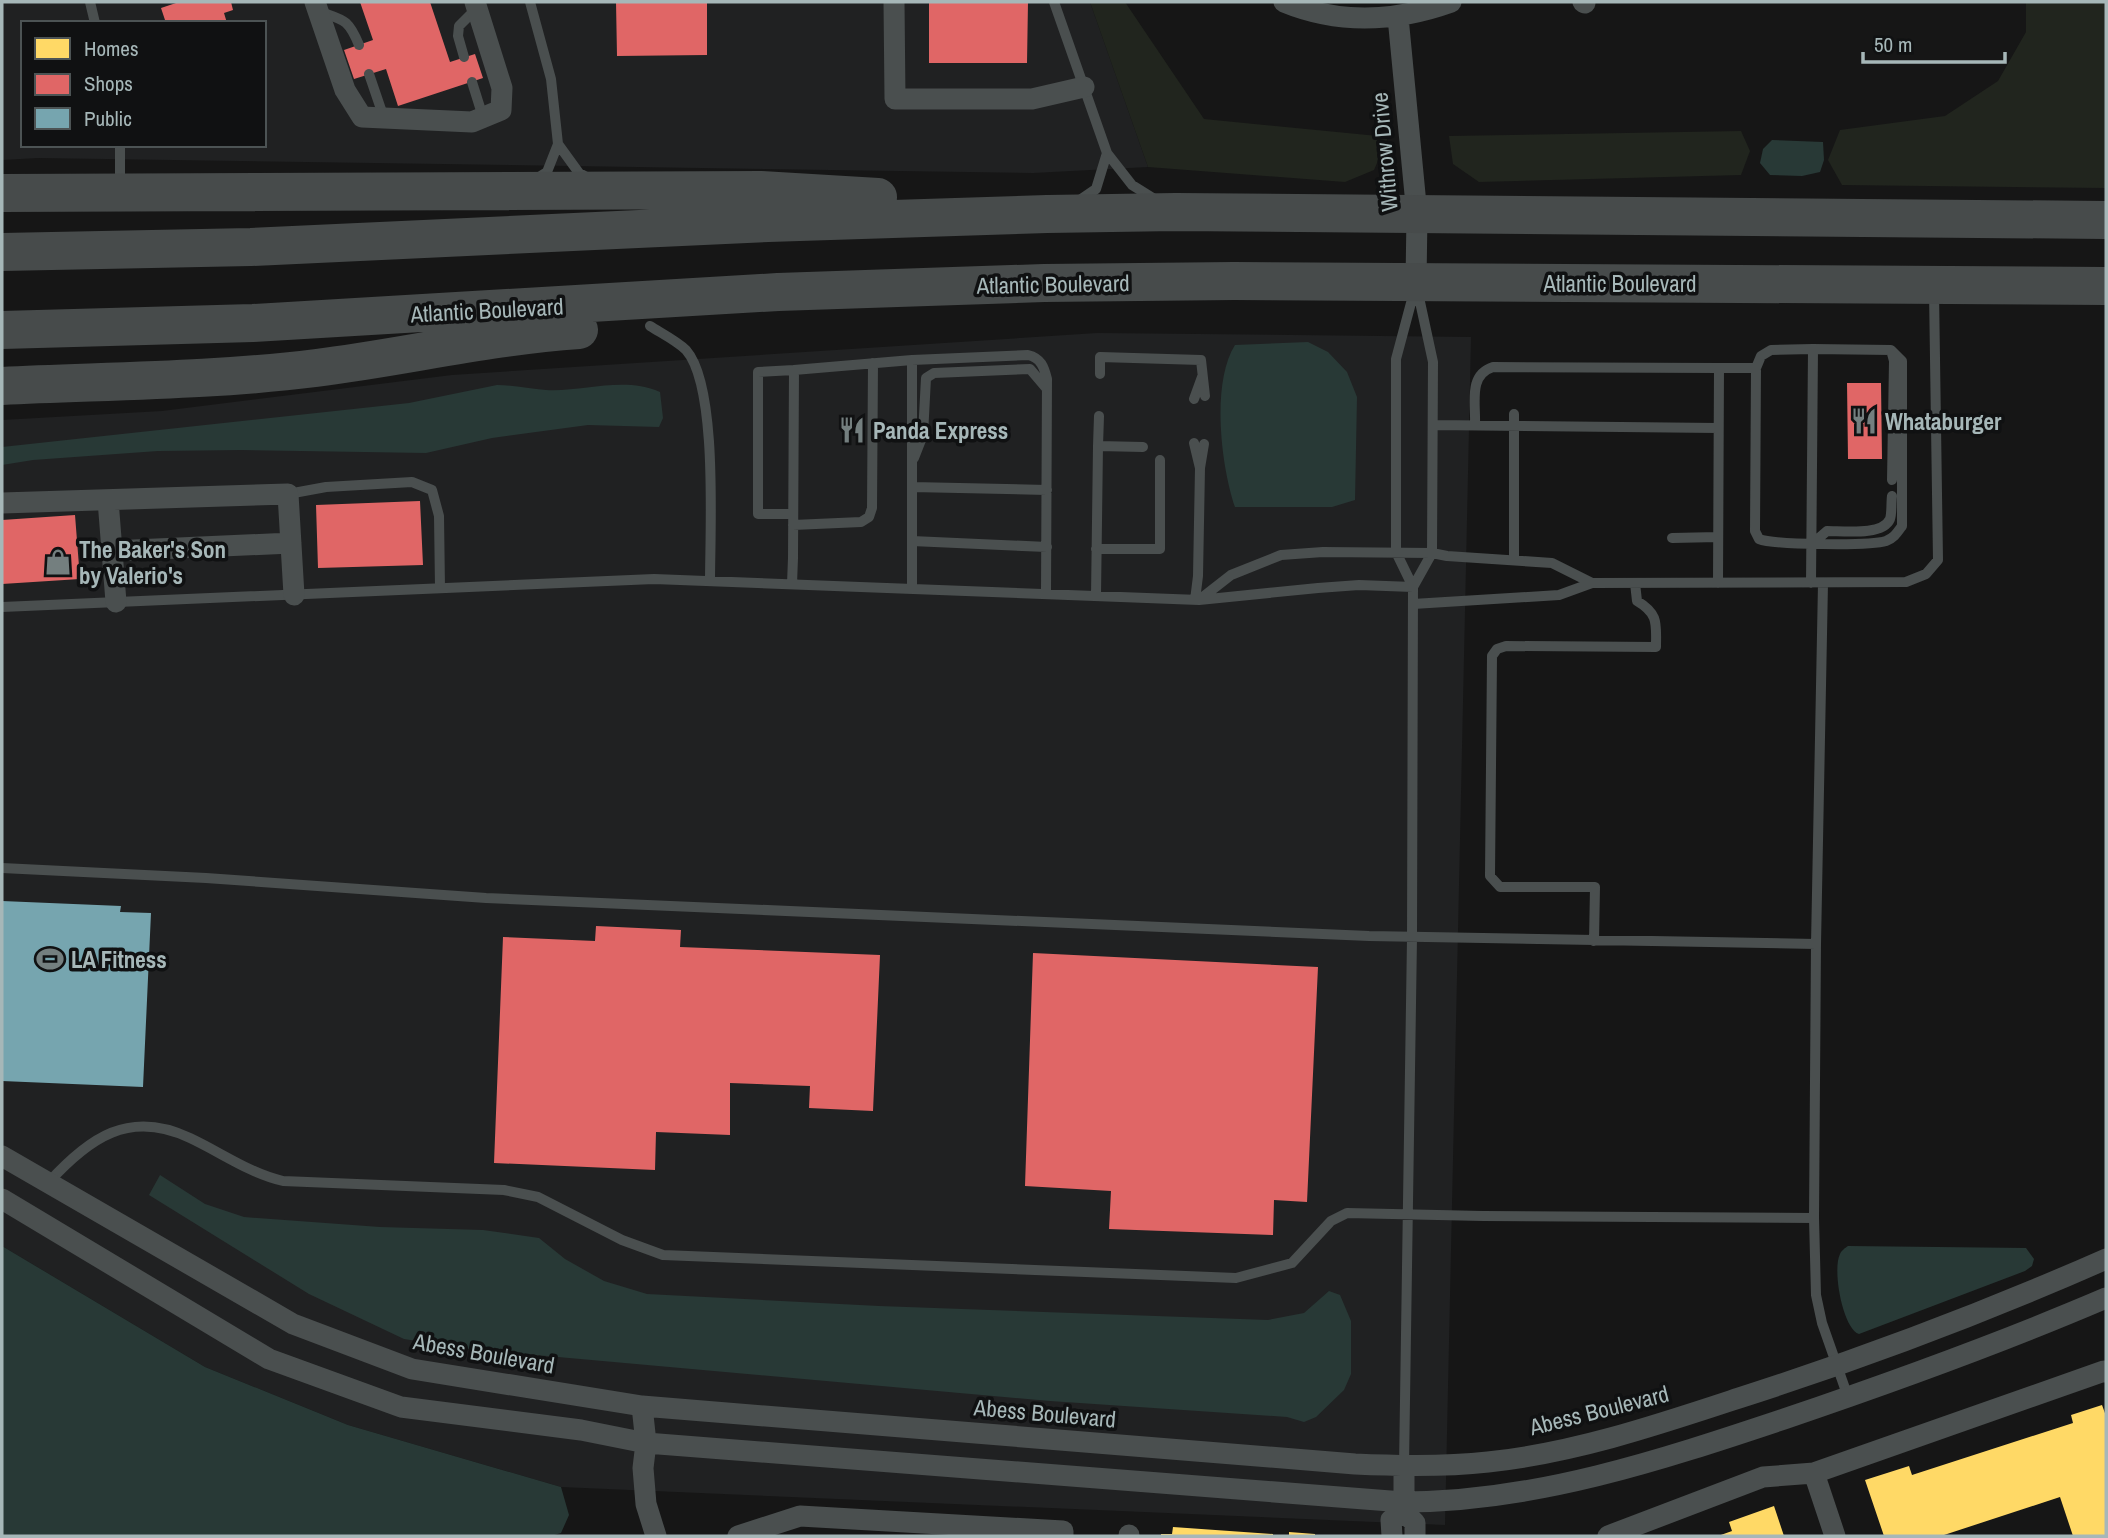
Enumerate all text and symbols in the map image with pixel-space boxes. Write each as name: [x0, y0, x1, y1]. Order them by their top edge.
legend: [21, 21, 266, 147]
scale bar: [1863, 21, 2005, 65]
text: 50 m: [1874, 30, 1912, 59]
text: Homes: [84, 34, 139, 63]
text: Shops: [84, 69, 133, 98]
street label: Withrow Drive: [1363, 91, 1405, 213]
text: Public: [84, 104, 132, 133]
street label: Atlantic Boulevard: [975, 267, 1130, 301]
street label: Atlantic Boulevard: [1542, 268, 1697, 299]
street label: Atlantic Boulevard: [409, 291, 564, 330]
restaurant icon: Whataburger: [1849, 406, 1879, 436]
place label: Whataburger: [1885, 406, 2002, 437]
restaurant icon: Panda Express: [837, 415, 867, 445]
place label: Panda Express: [873, 415, 1008, 446]
place label: The Baker's Son by Valerio's: [79, 534, 226, 591]
shop icon: The Baker's Son by Valerio's: [43, 547, 73, 577]
sports icon: LA Fitness: [35, 944, 65, 974]
place label: LA Fitness: [71, 944, 167, 975]
street label: Abess Boulevard: [410, 1325, 557, 1381]
street label: Abess Boulevard: [1525, 1378, 1672, 1443]
street label: Abess Boulevard: [972, 1391, 1117, 1435]

